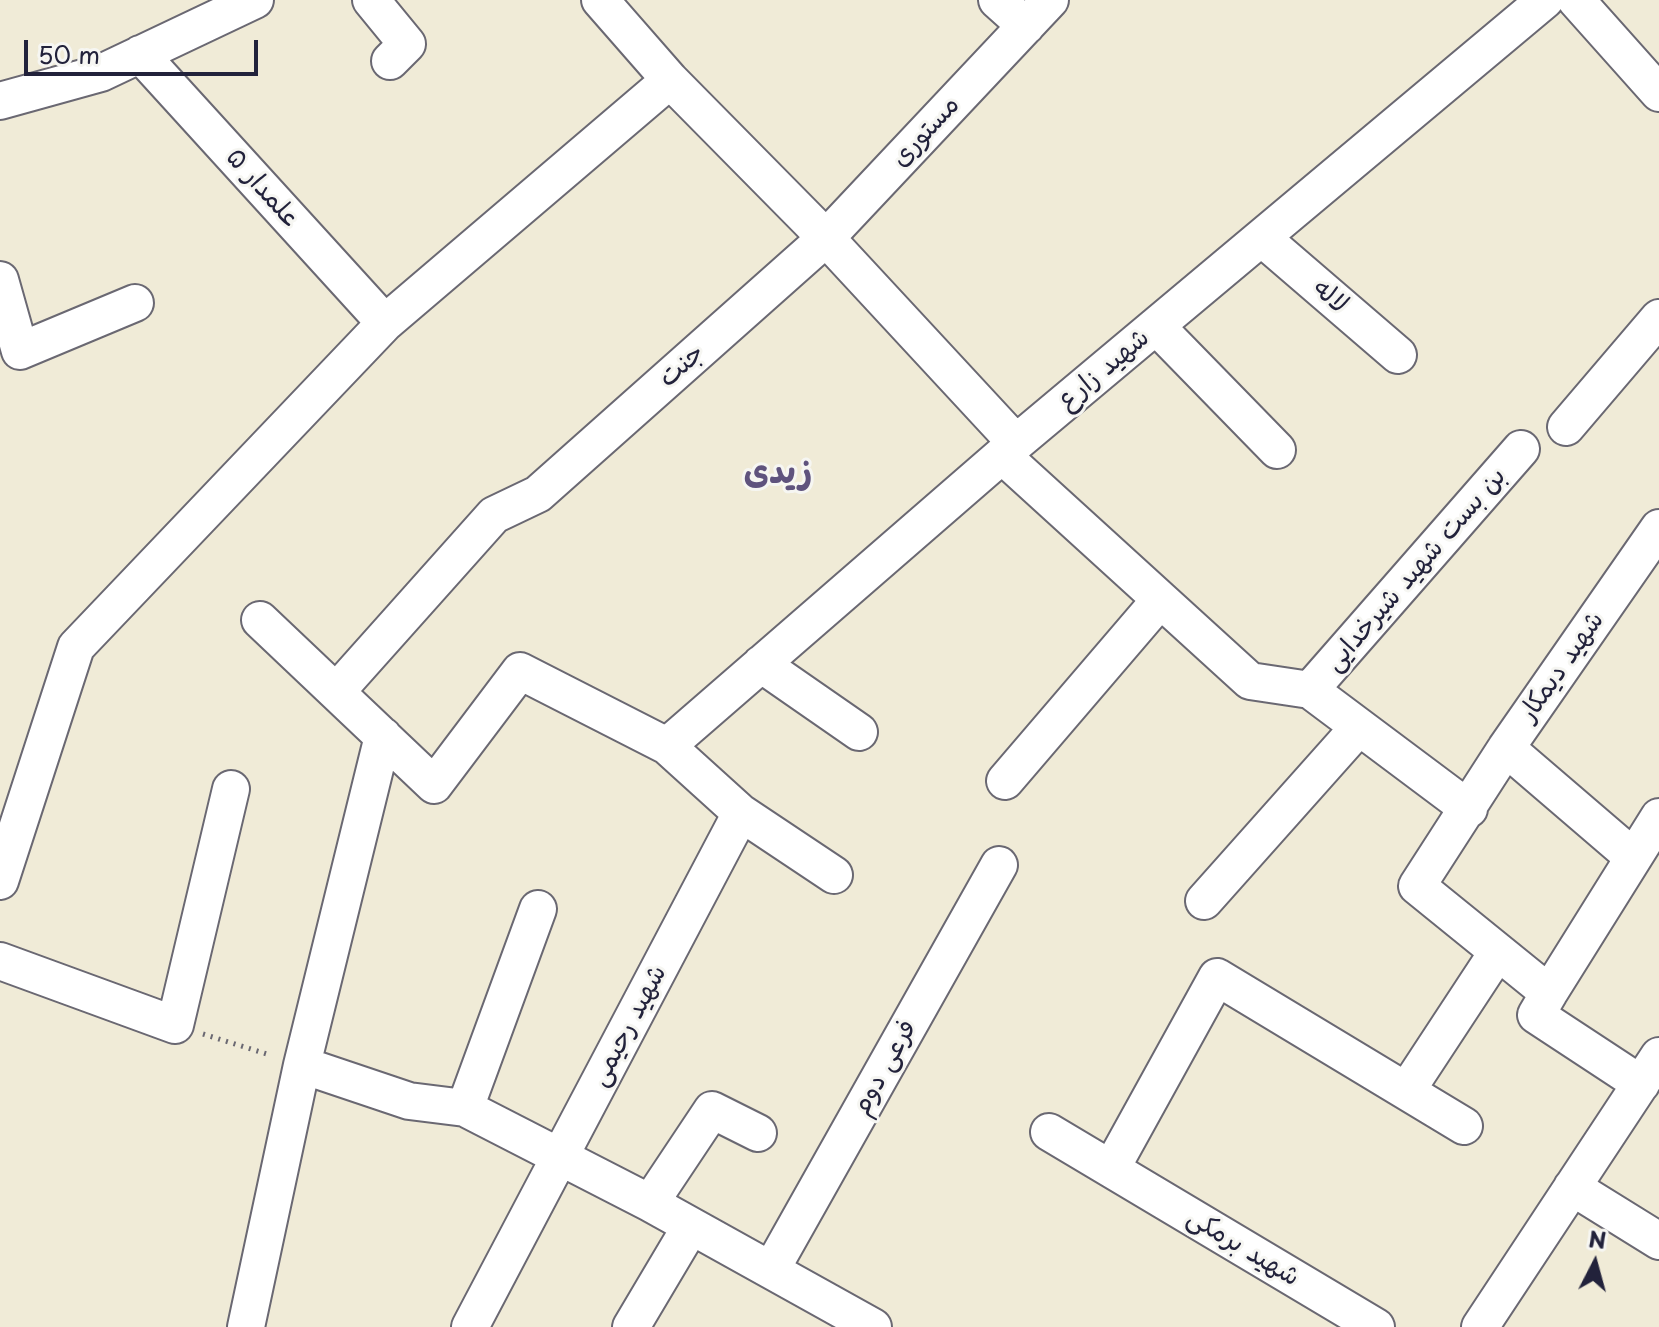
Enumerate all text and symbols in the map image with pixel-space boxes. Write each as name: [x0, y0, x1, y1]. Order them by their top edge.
scale bar: [28, 24, 262, 74]
text: 50 m: [38, 36, 100, 72]
street label: مستوری: [885, 90, 967, 174]
street label: علمدار ۵: [219, 142, 305, 234]
street label: لاله: [1306, 273, 1354, 321]
street label: شهید زارع: [1052, 323, 1156, 417]
street label: جنت: [653, 338, 711, 394]
district label: زیدی: [744, 454, 812, 494]
street label: بن بست شهید شیرخدایی: [1319, 462, 1513, 678]
street label: شهید دیمکار: [1513, 606, 1611, 728]
street label: شهید رحیمی: [584, 960, 674, 1092]
street label: فرعی دوم: [846, 1015, 924, 1121]
street label: شهید برمکی: [1181, 1202, 1305, 1294]
text: N: [1587, 1221, 1608, 1256]
north arrow: [1555, 1223, 1635, 1303]

